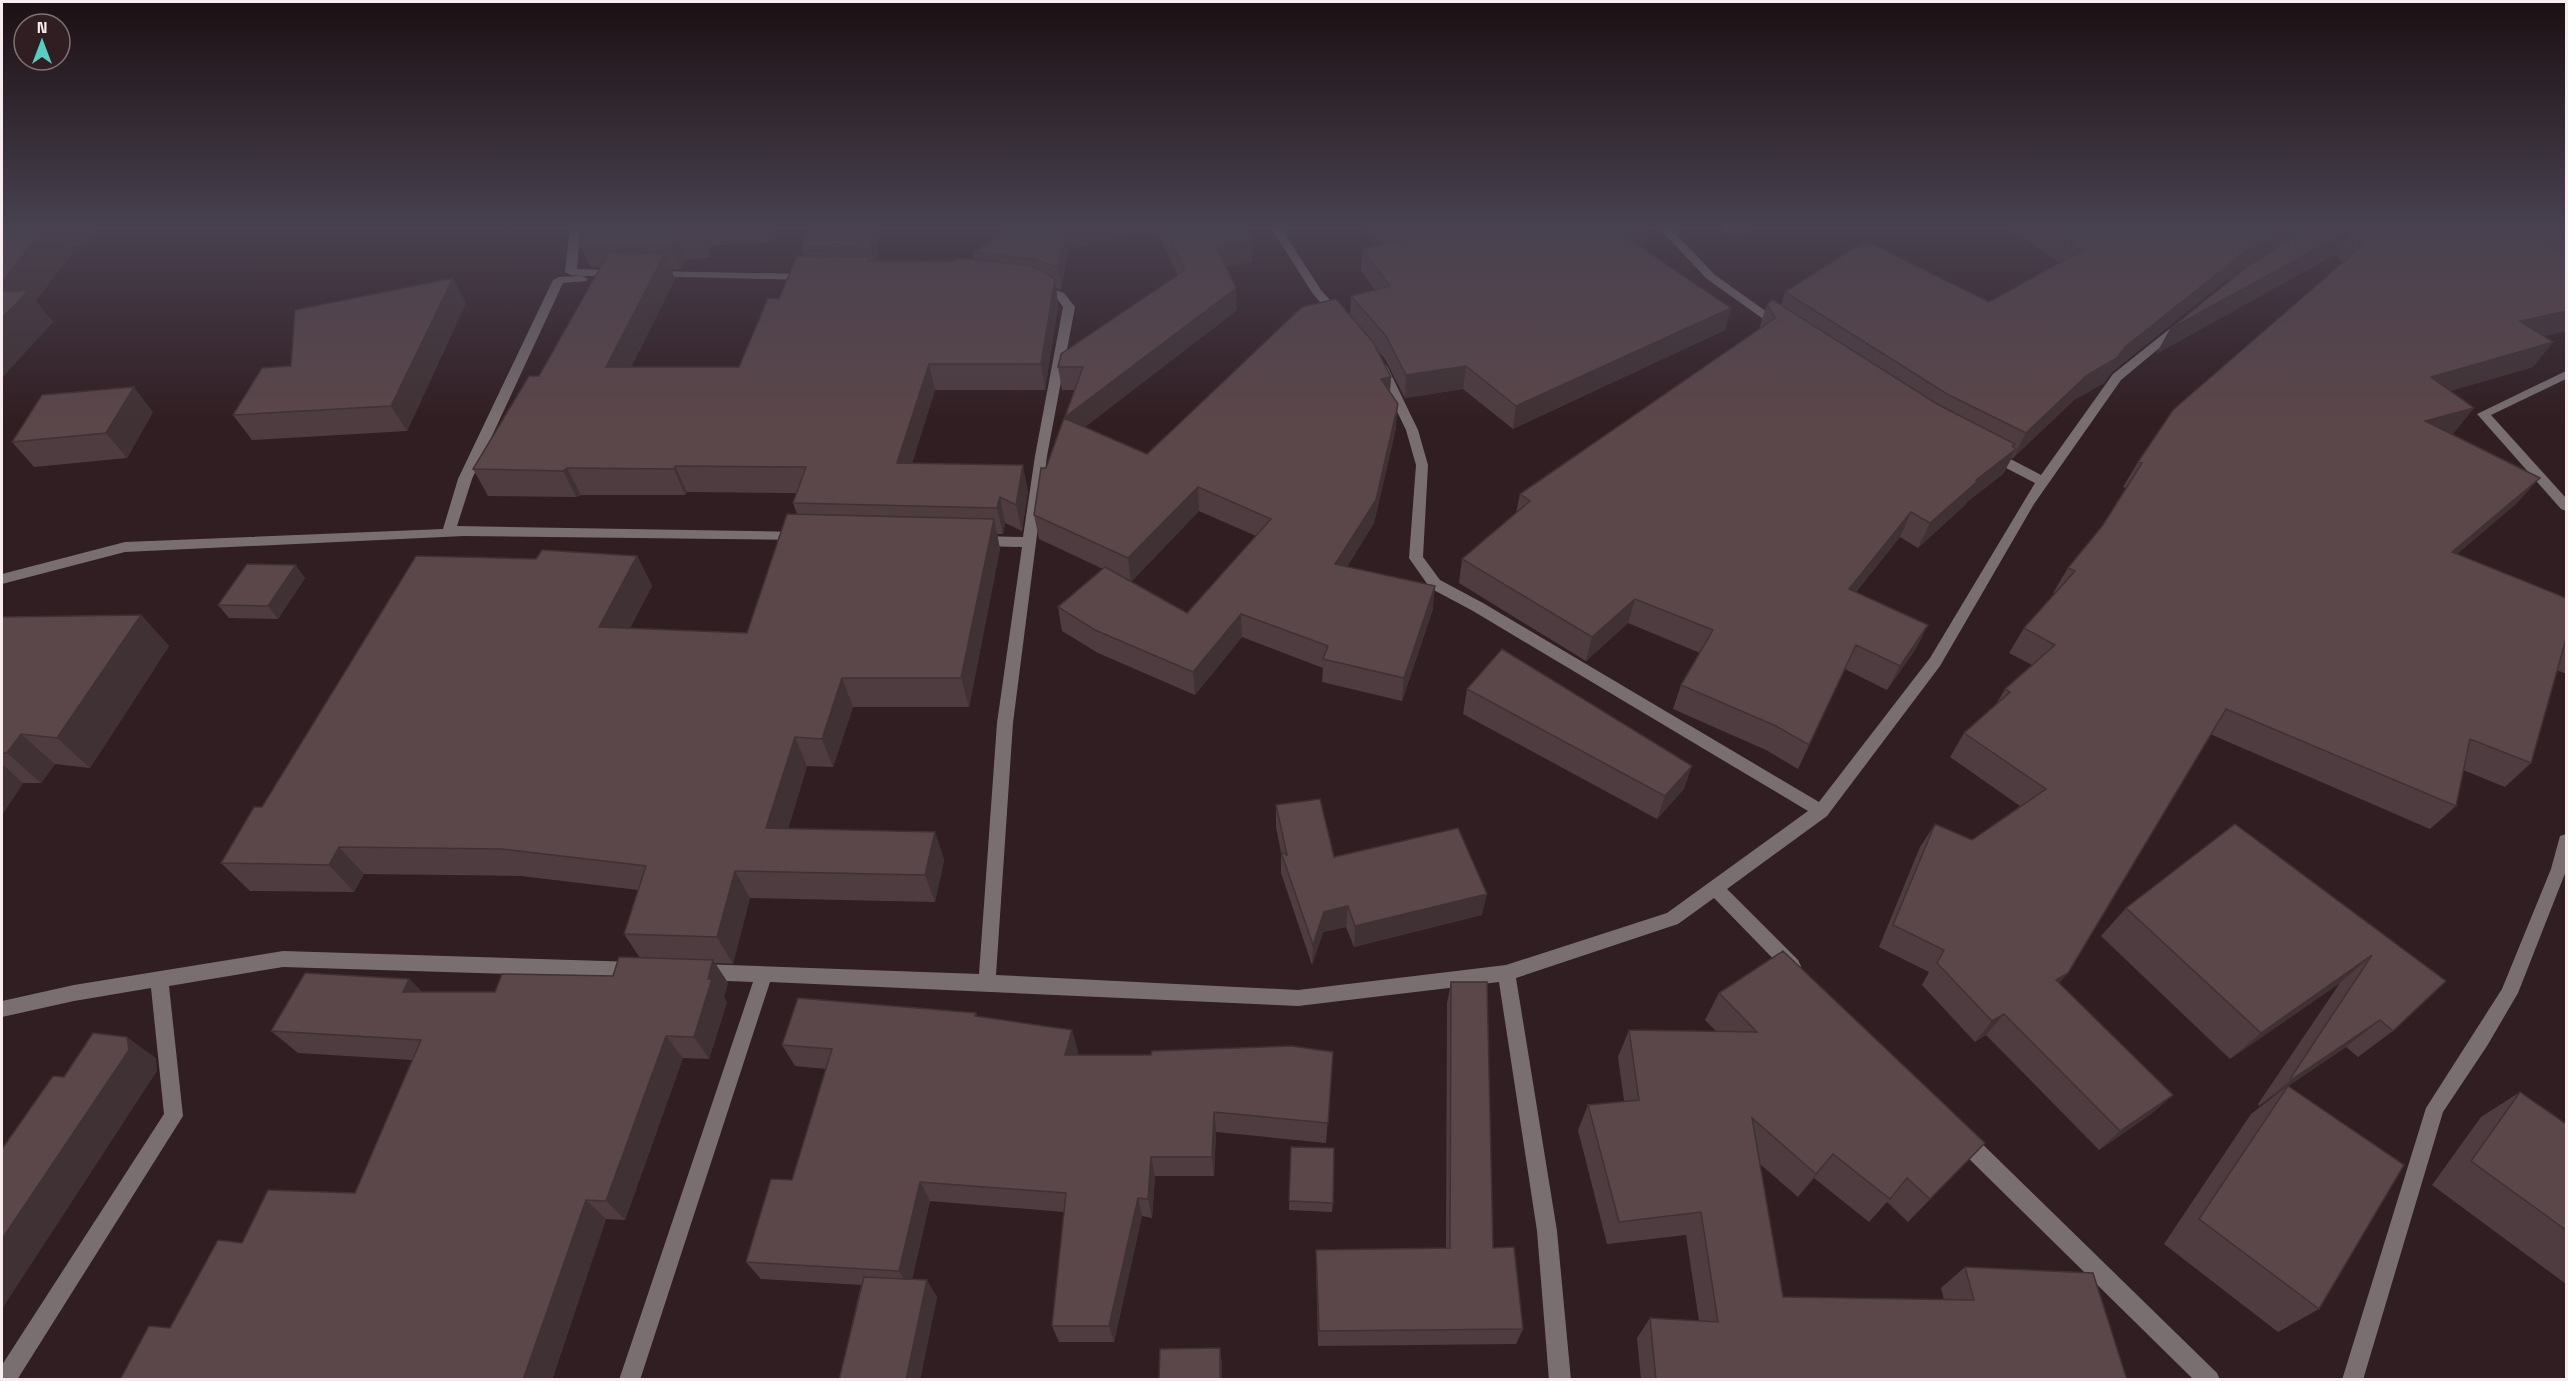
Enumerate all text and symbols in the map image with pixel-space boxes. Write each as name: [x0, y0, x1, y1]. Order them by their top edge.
north arrow: [12, 12, 72, 72]
text: N: [37, 17, 47, 38]

